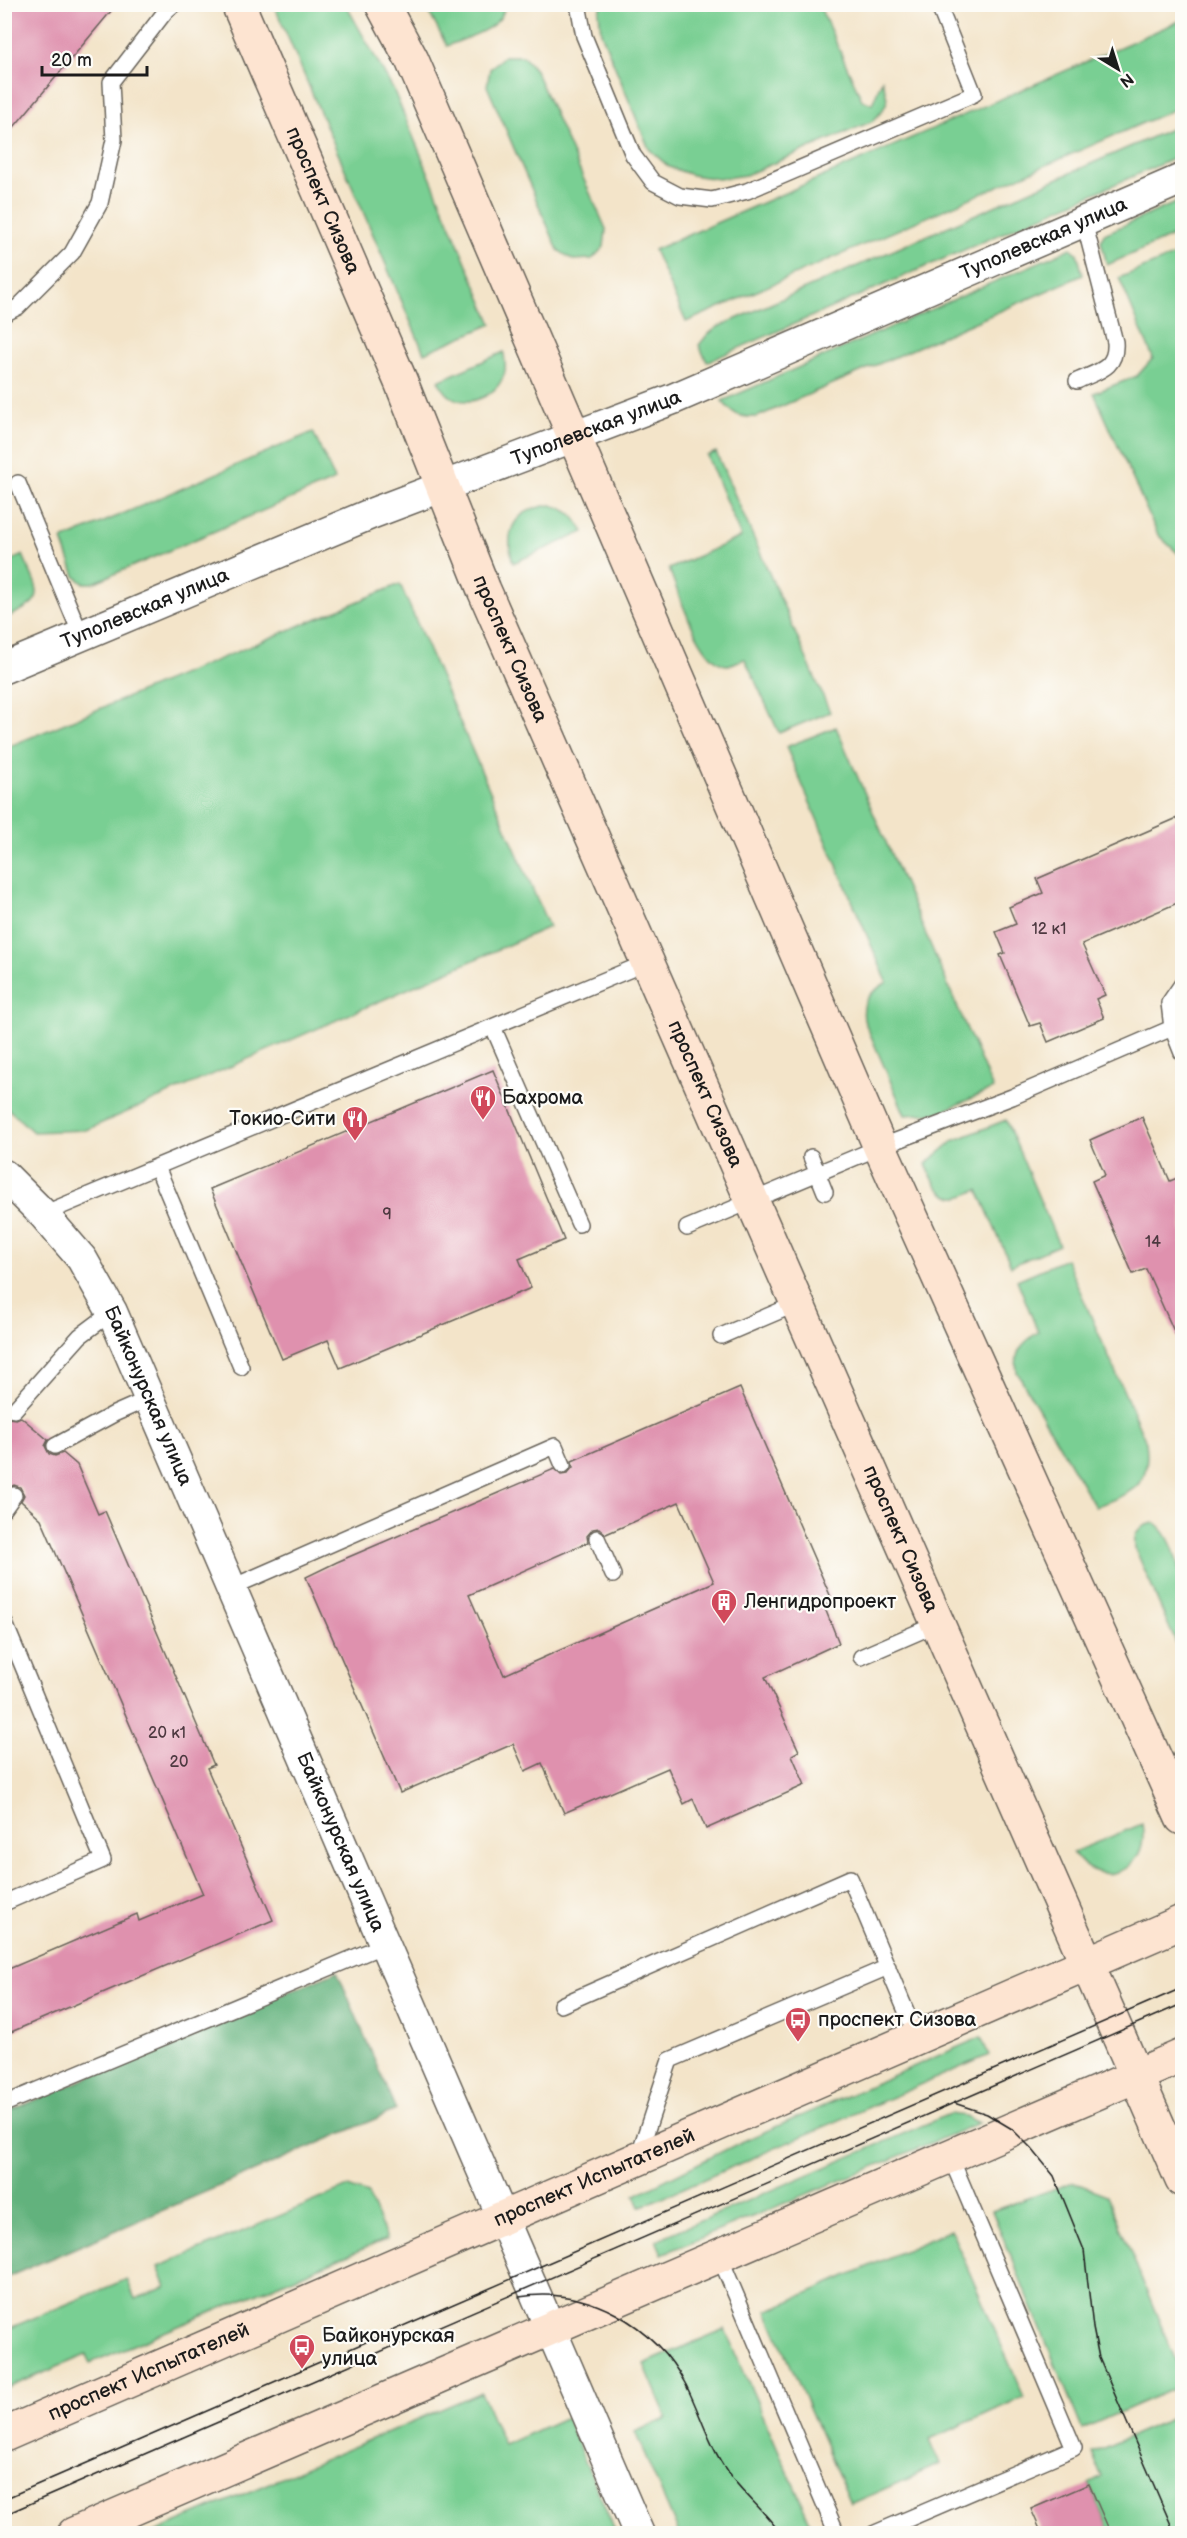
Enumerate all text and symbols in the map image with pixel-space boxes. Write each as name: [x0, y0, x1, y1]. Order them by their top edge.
scale bar: [42, 39, 147, 77]
north arrow: [1088, 39, 1148, 99]
text: 20 m: [51, 50, 92, 71]
text: N: [1116, 68, 1137, 91]
street label: проспект Сизова: [280, 123, 365, 278]
street label: Туполевская улица: [957, 192, 1131, 285]
street label: Туполевская улица: [508, 385, 685, 471]
street label: Туполевская улица: [58, 563, 233, 655]
street label: проспект Сизова: [467, 572, 553, 726]
house number: 12 к1: [1032, 920, 1066, 939]
street label: проспект Сизова: [662, 1017, 748, 1171]
restaurant icon: Бахрома: [468, 1083, 498, 1121]
place label: Бахрома: [502, 1086, 584, 1110]
restaurant icon: Токио-Сити: [340, 1104, 370, 1142]
place label: Токио-Сити: [229, 1107, 336, 1131]
house number: 9: [382, 1205, 392, 1224]
house number: 14: [1145, 1233, 1161, 1252]
street label: Байконурская улица: [99, 1302, 198, 1490]
street label: проспект Сизова: [858, 1462, 943, 1616]
building icon: Ленгидропроект: [709, 1587, 739, 1625]
place label: Ленгидропроект: [743, 1590, 897, 1614]
house number: 20 к1: [148, 1724, 186, 1743]
street label: Байконурская улица: [291, 1749, 390, 1936]
house number: 20: [170, 1753, 188, 1772]
bus stop icon: проспект Сизова: [783, 2005, 813, 2043]
place label: проспект Сизова: [818, 2008, 976, 2032]
street label: проспект Испытателей: [490, 2124, 699, 2232]
street label: проспект Испытателей: [45, 2318, 253, 2426]
place label: Байконурская улица: [322, 2324, 455, 2371]
bus stop icon: Байконурская улица: [287, 2332, 317, 2370]

